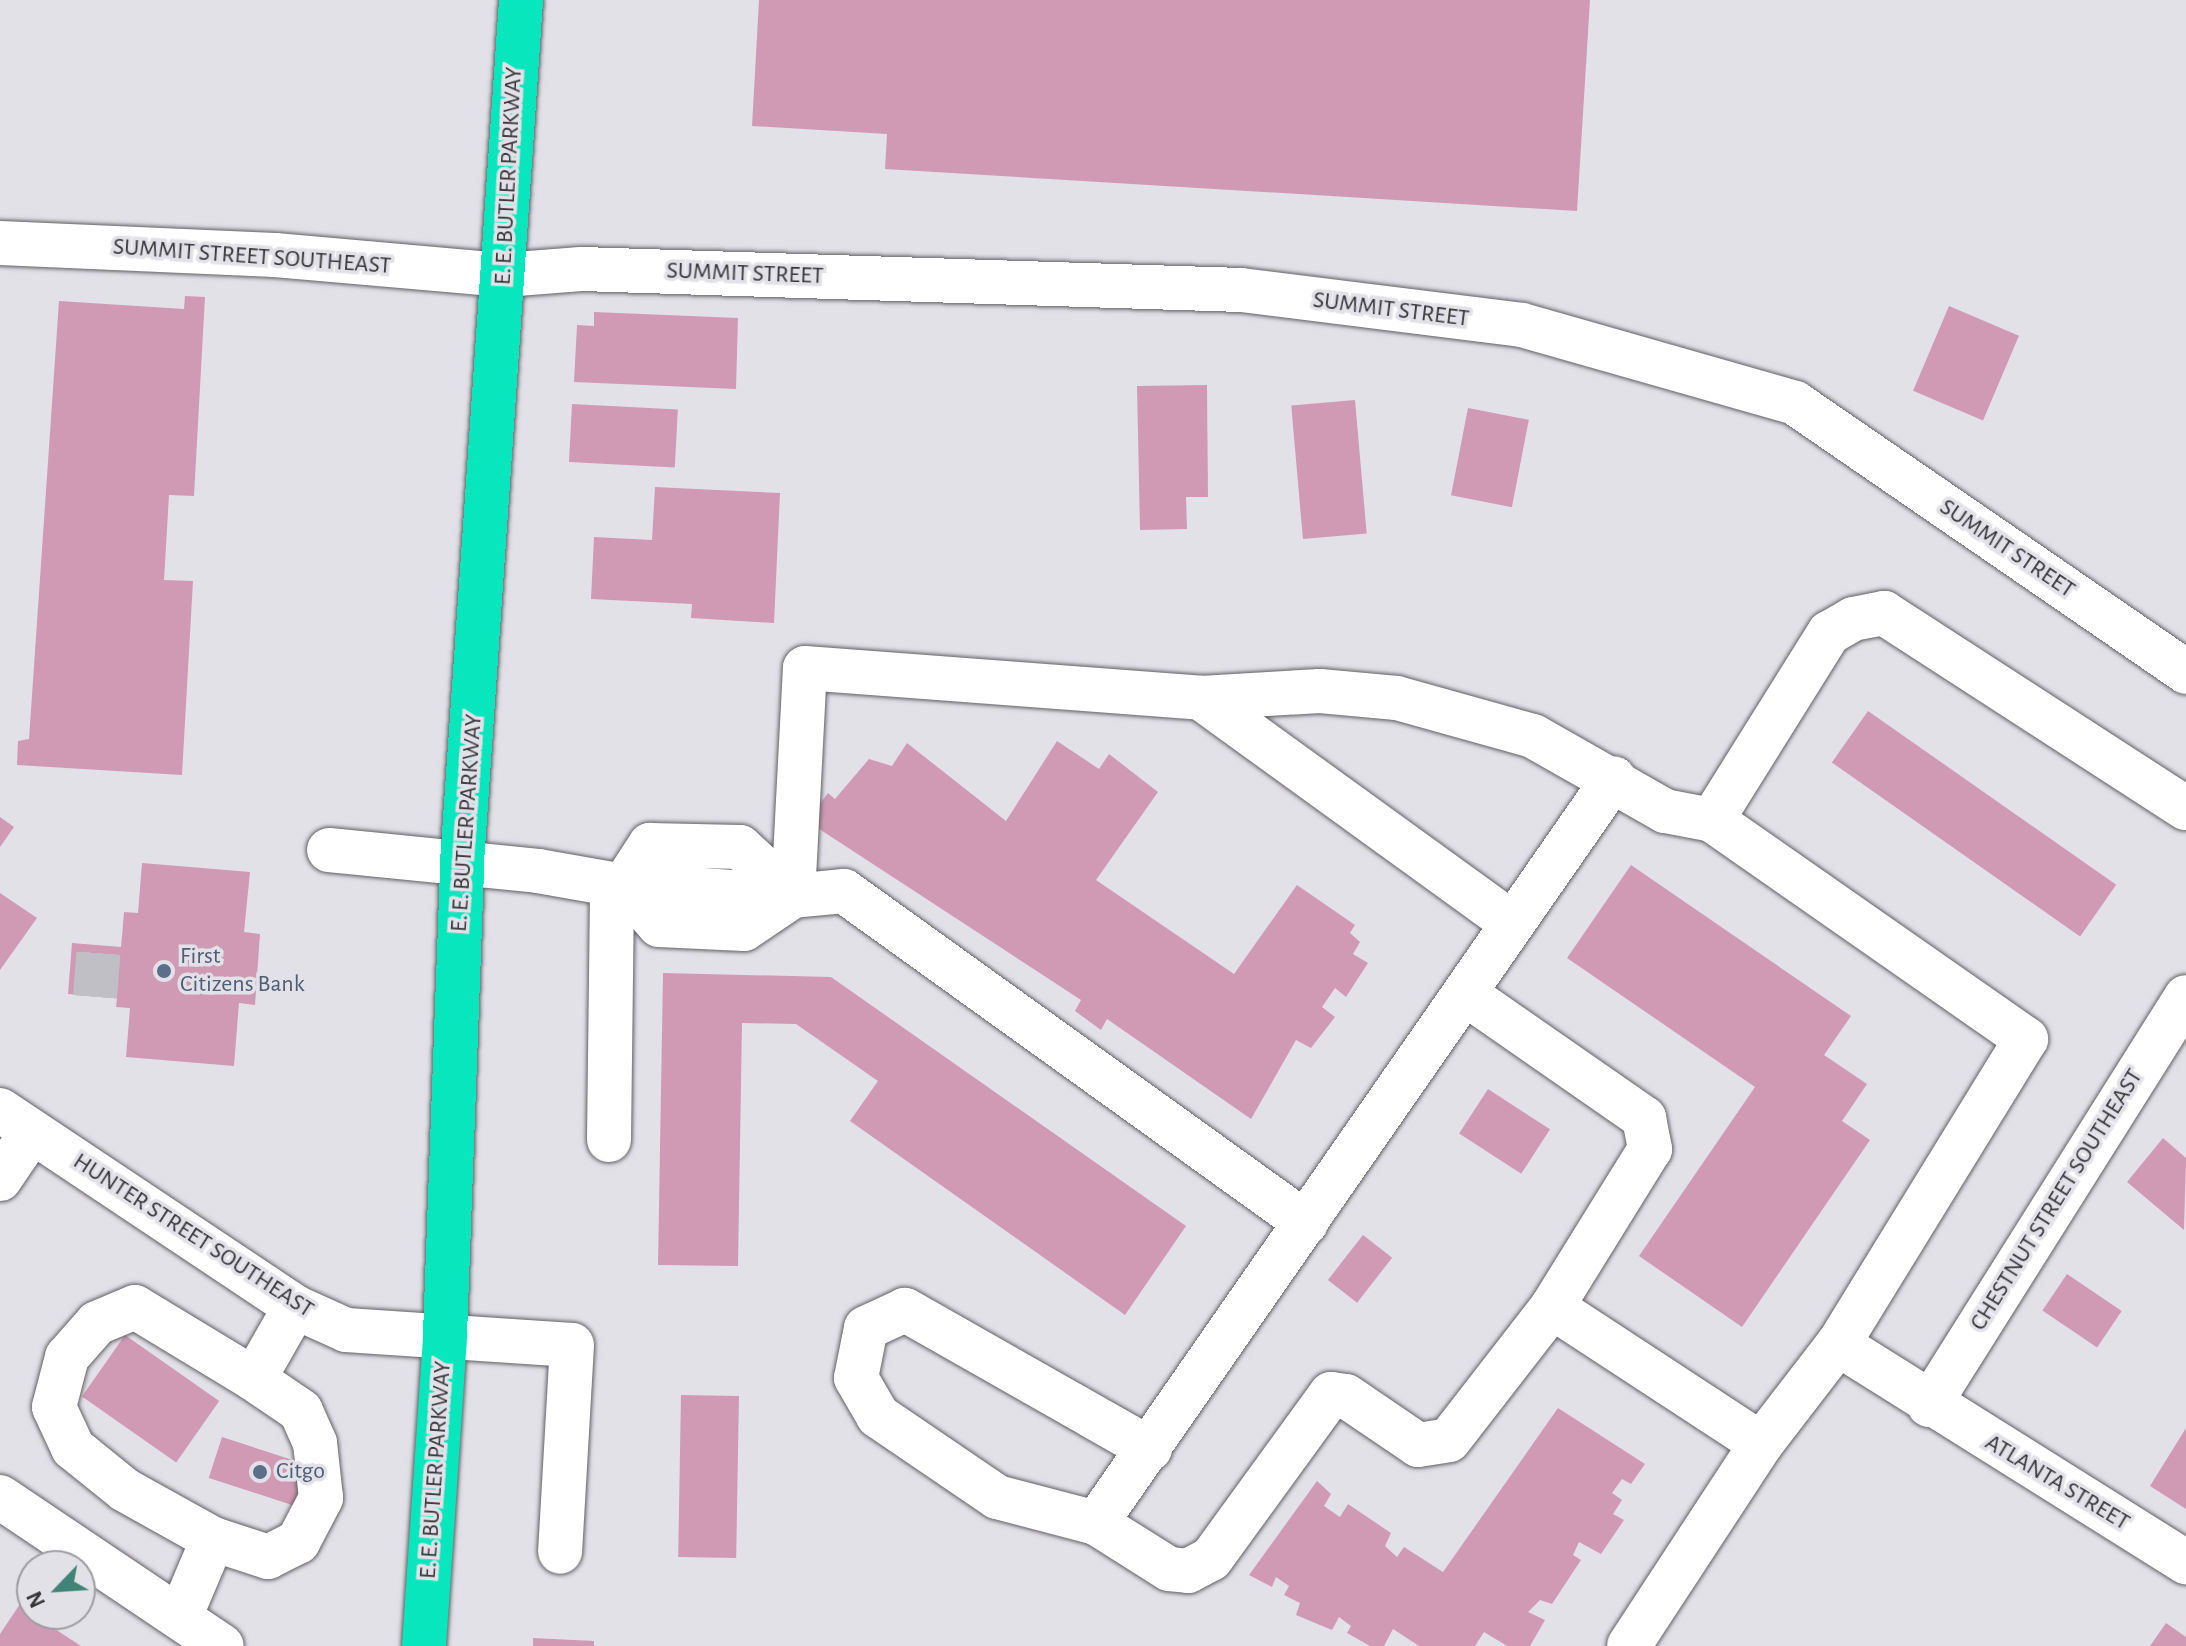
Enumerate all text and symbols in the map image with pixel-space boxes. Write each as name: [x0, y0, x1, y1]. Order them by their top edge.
street label: E. E. BUTLER PARKWAY: [489, 66, 529, 286]
street label: SUMMIT STREET SOUTHEAST: [112, 233, 392, 281]
street label: SUMMIT STREET: [666, 257, 824, 291]
street label: SUMMIT STREET: [1311, 286, 1471, 334]
street label: SUMMIT STREET: [1934, 493, 2080, 605]
street label: E. E. BUTLER PARKWAY: [445, 713, 489, 933]
place label: First Citizens Bank: [180, 943, 305, 999]
marker: First Citizens Bank: [155, 962, 173, 980]
street label: CHESTNUT STREET SOUTHEAST: [1964, 1064, 2150, 1336]
street label: HUNTER STREET SOUTHEAST: [67, 1147, 319, 1325]
street label: E. E. BUTLER PARKWAY: [414, 1360, 458, 1580]
street label: ATLANTA STREET: [1980, 1429, 2134, 1537]
place label: Citgo: [276, 1458, 325, 1486]
marker: Citgo: [251, 1463, 269, 1481]
north arrow: [16, 1550, 96, 1630]
text: N: [23, 1588, 49, 1611]

